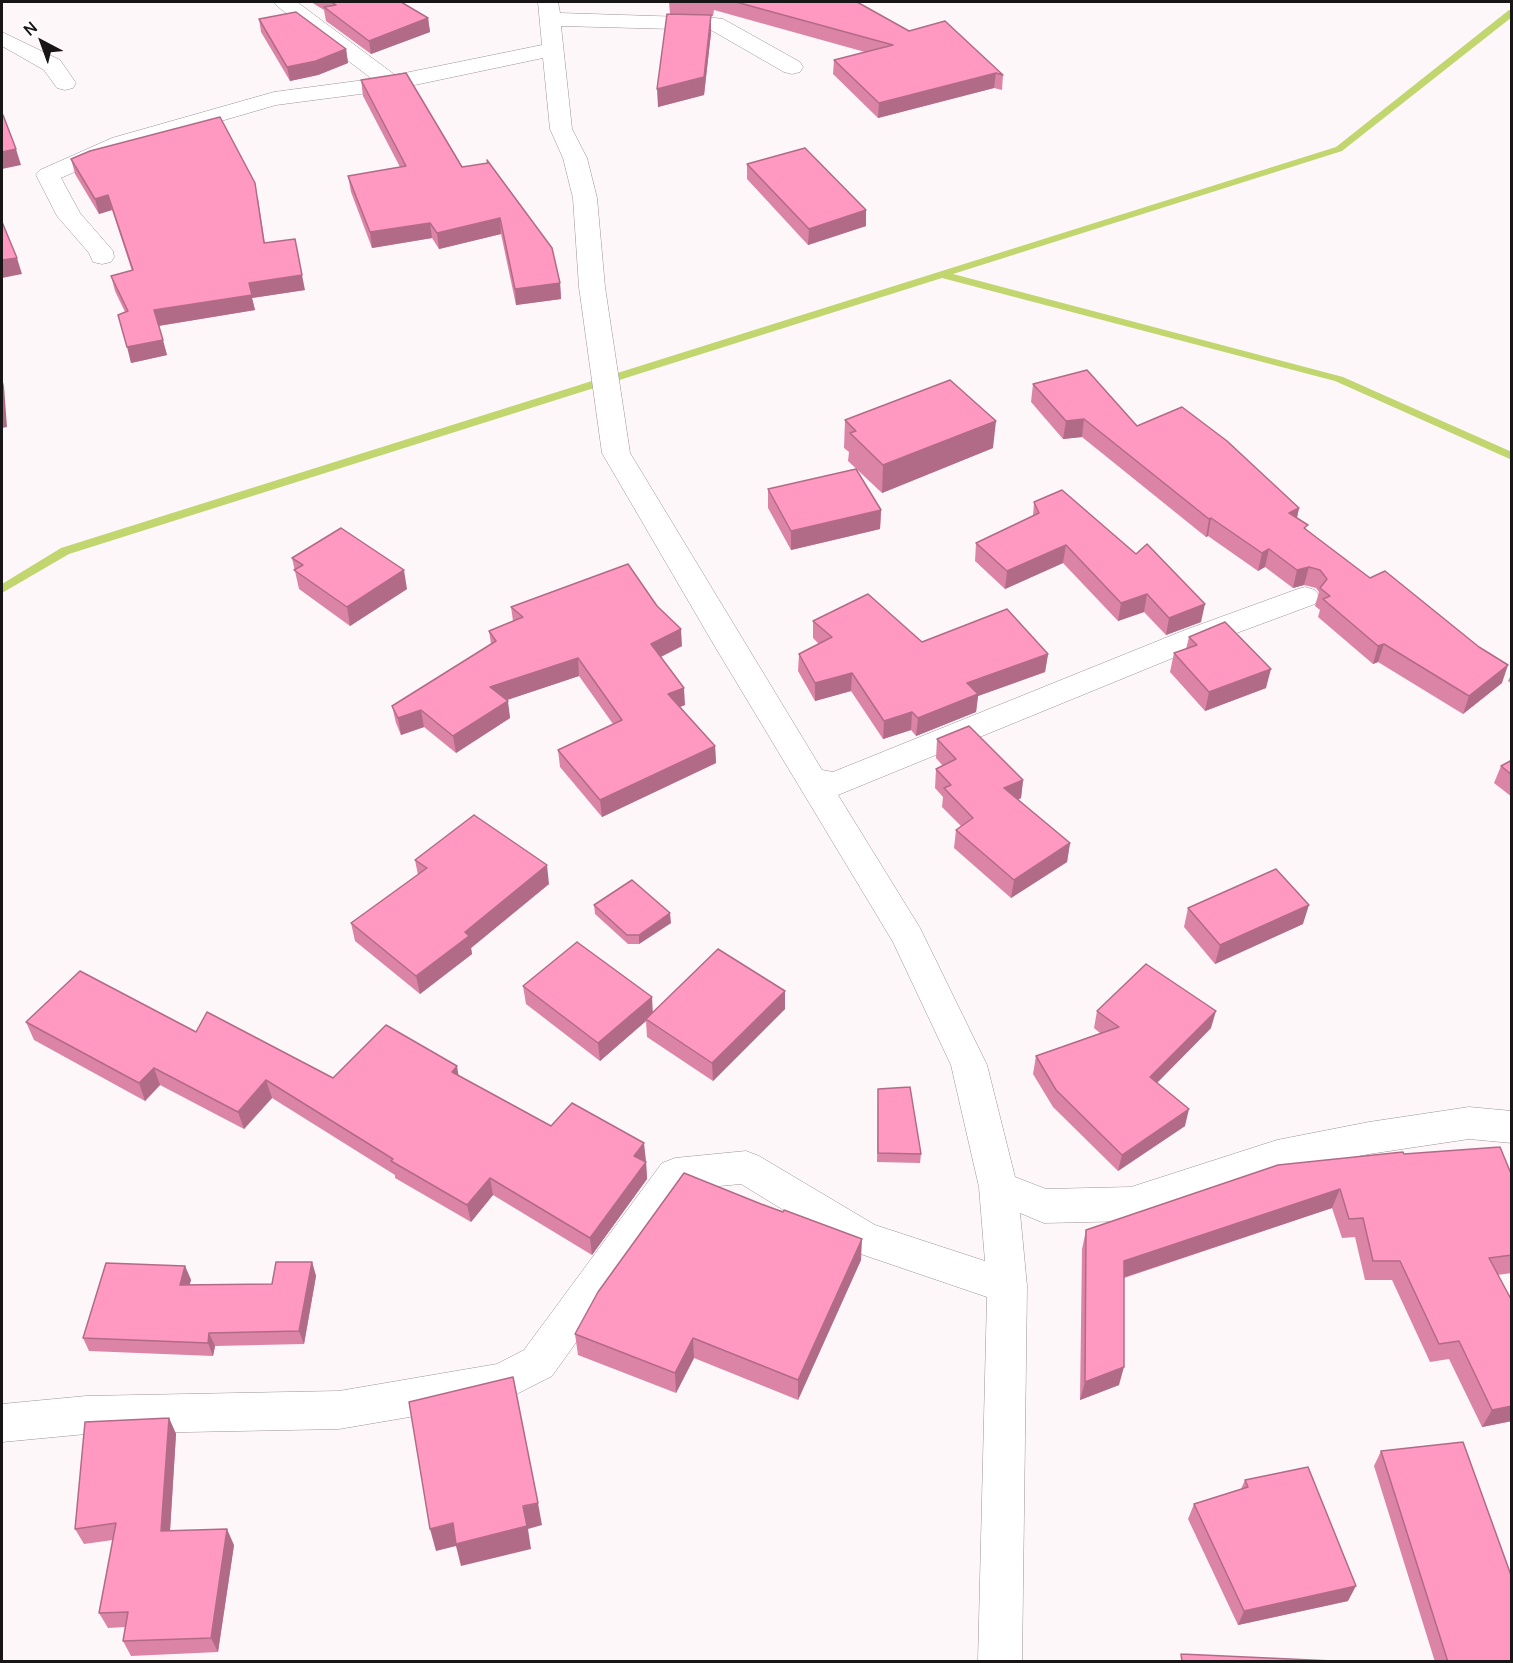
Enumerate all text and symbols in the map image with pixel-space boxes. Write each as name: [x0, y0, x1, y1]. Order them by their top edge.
north arrow: [12, 12, 72, 72]
text: N: [19, 16, 42, 40]

